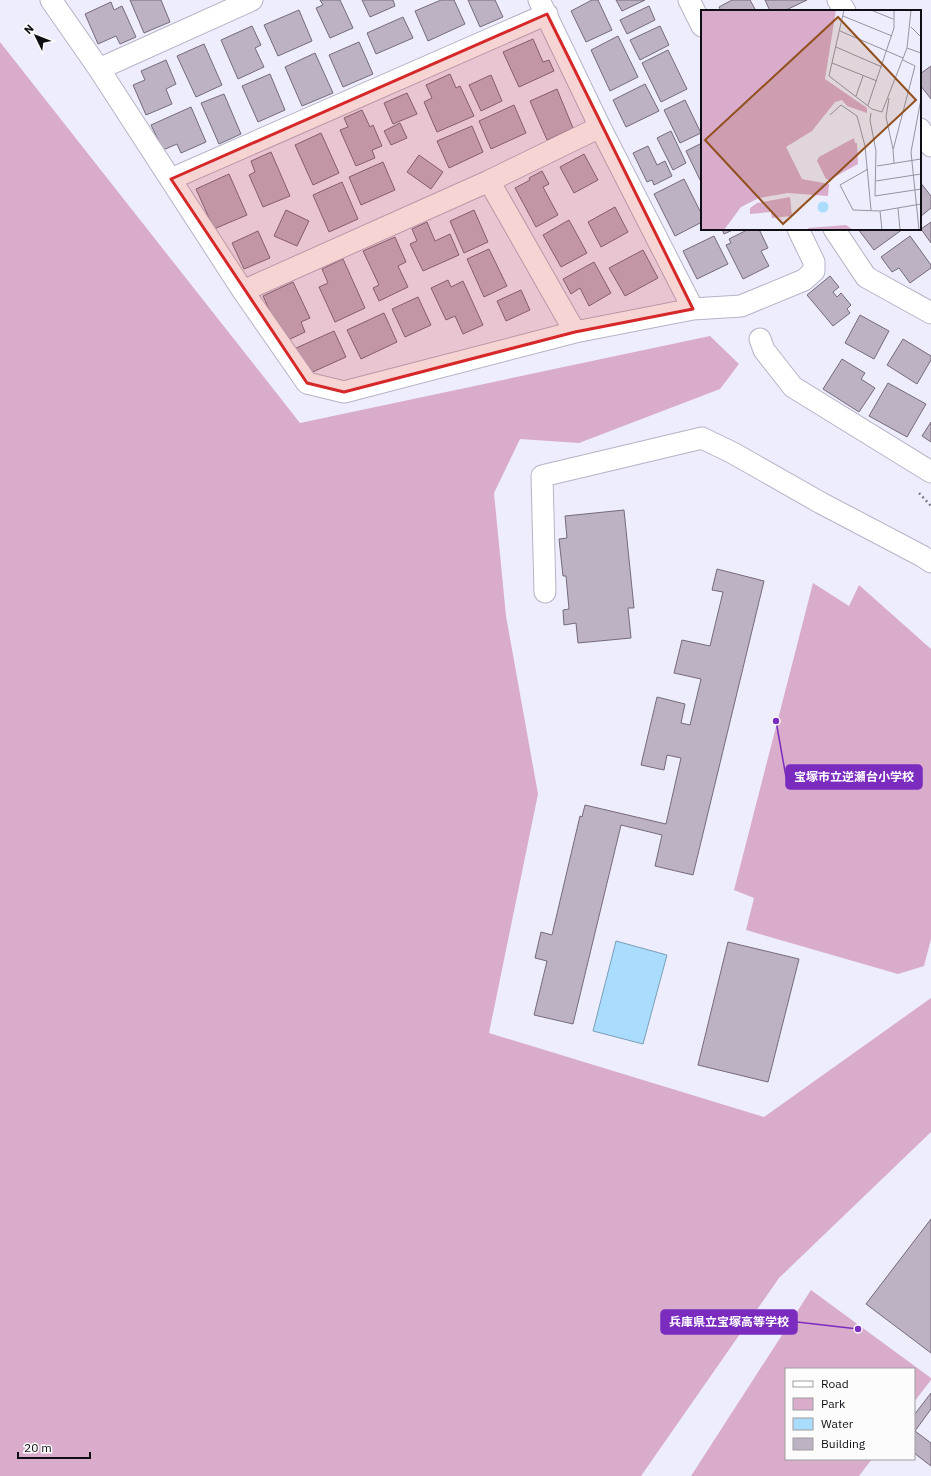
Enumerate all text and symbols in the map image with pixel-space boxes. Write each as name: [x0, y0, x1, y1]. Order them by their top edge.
inset map: [701, 10, 921, 230]
north arrow: [16, 16, 56, 56]
text: N: [21, 21, 37, 37]
callout: 宝塚市立逆瀬台小学校: [786, 765, 922, 789]
text: 宝塚市立逆瀬台小学校: [794, 769, 914, 784]
callout: 兵庫県立宝塚高等学校: [661, 1310, 797, 1334]
text: 兵庫県立宝塚高等学校: [669, 1314, 789, 1329]
legend: [785, 1368, 915, 1460]
text: Road: [821, 1376, 849, 1391]
text: Park: [821, 1396, 846, 1411]
text: Water: [821, 1416, 854, 1431]
scale bar: [18, 1434, 90, 1460]
text: Building: [821, 1436, 866, 1451]
text: 20 m: [24, 1440, 52, 1455]

